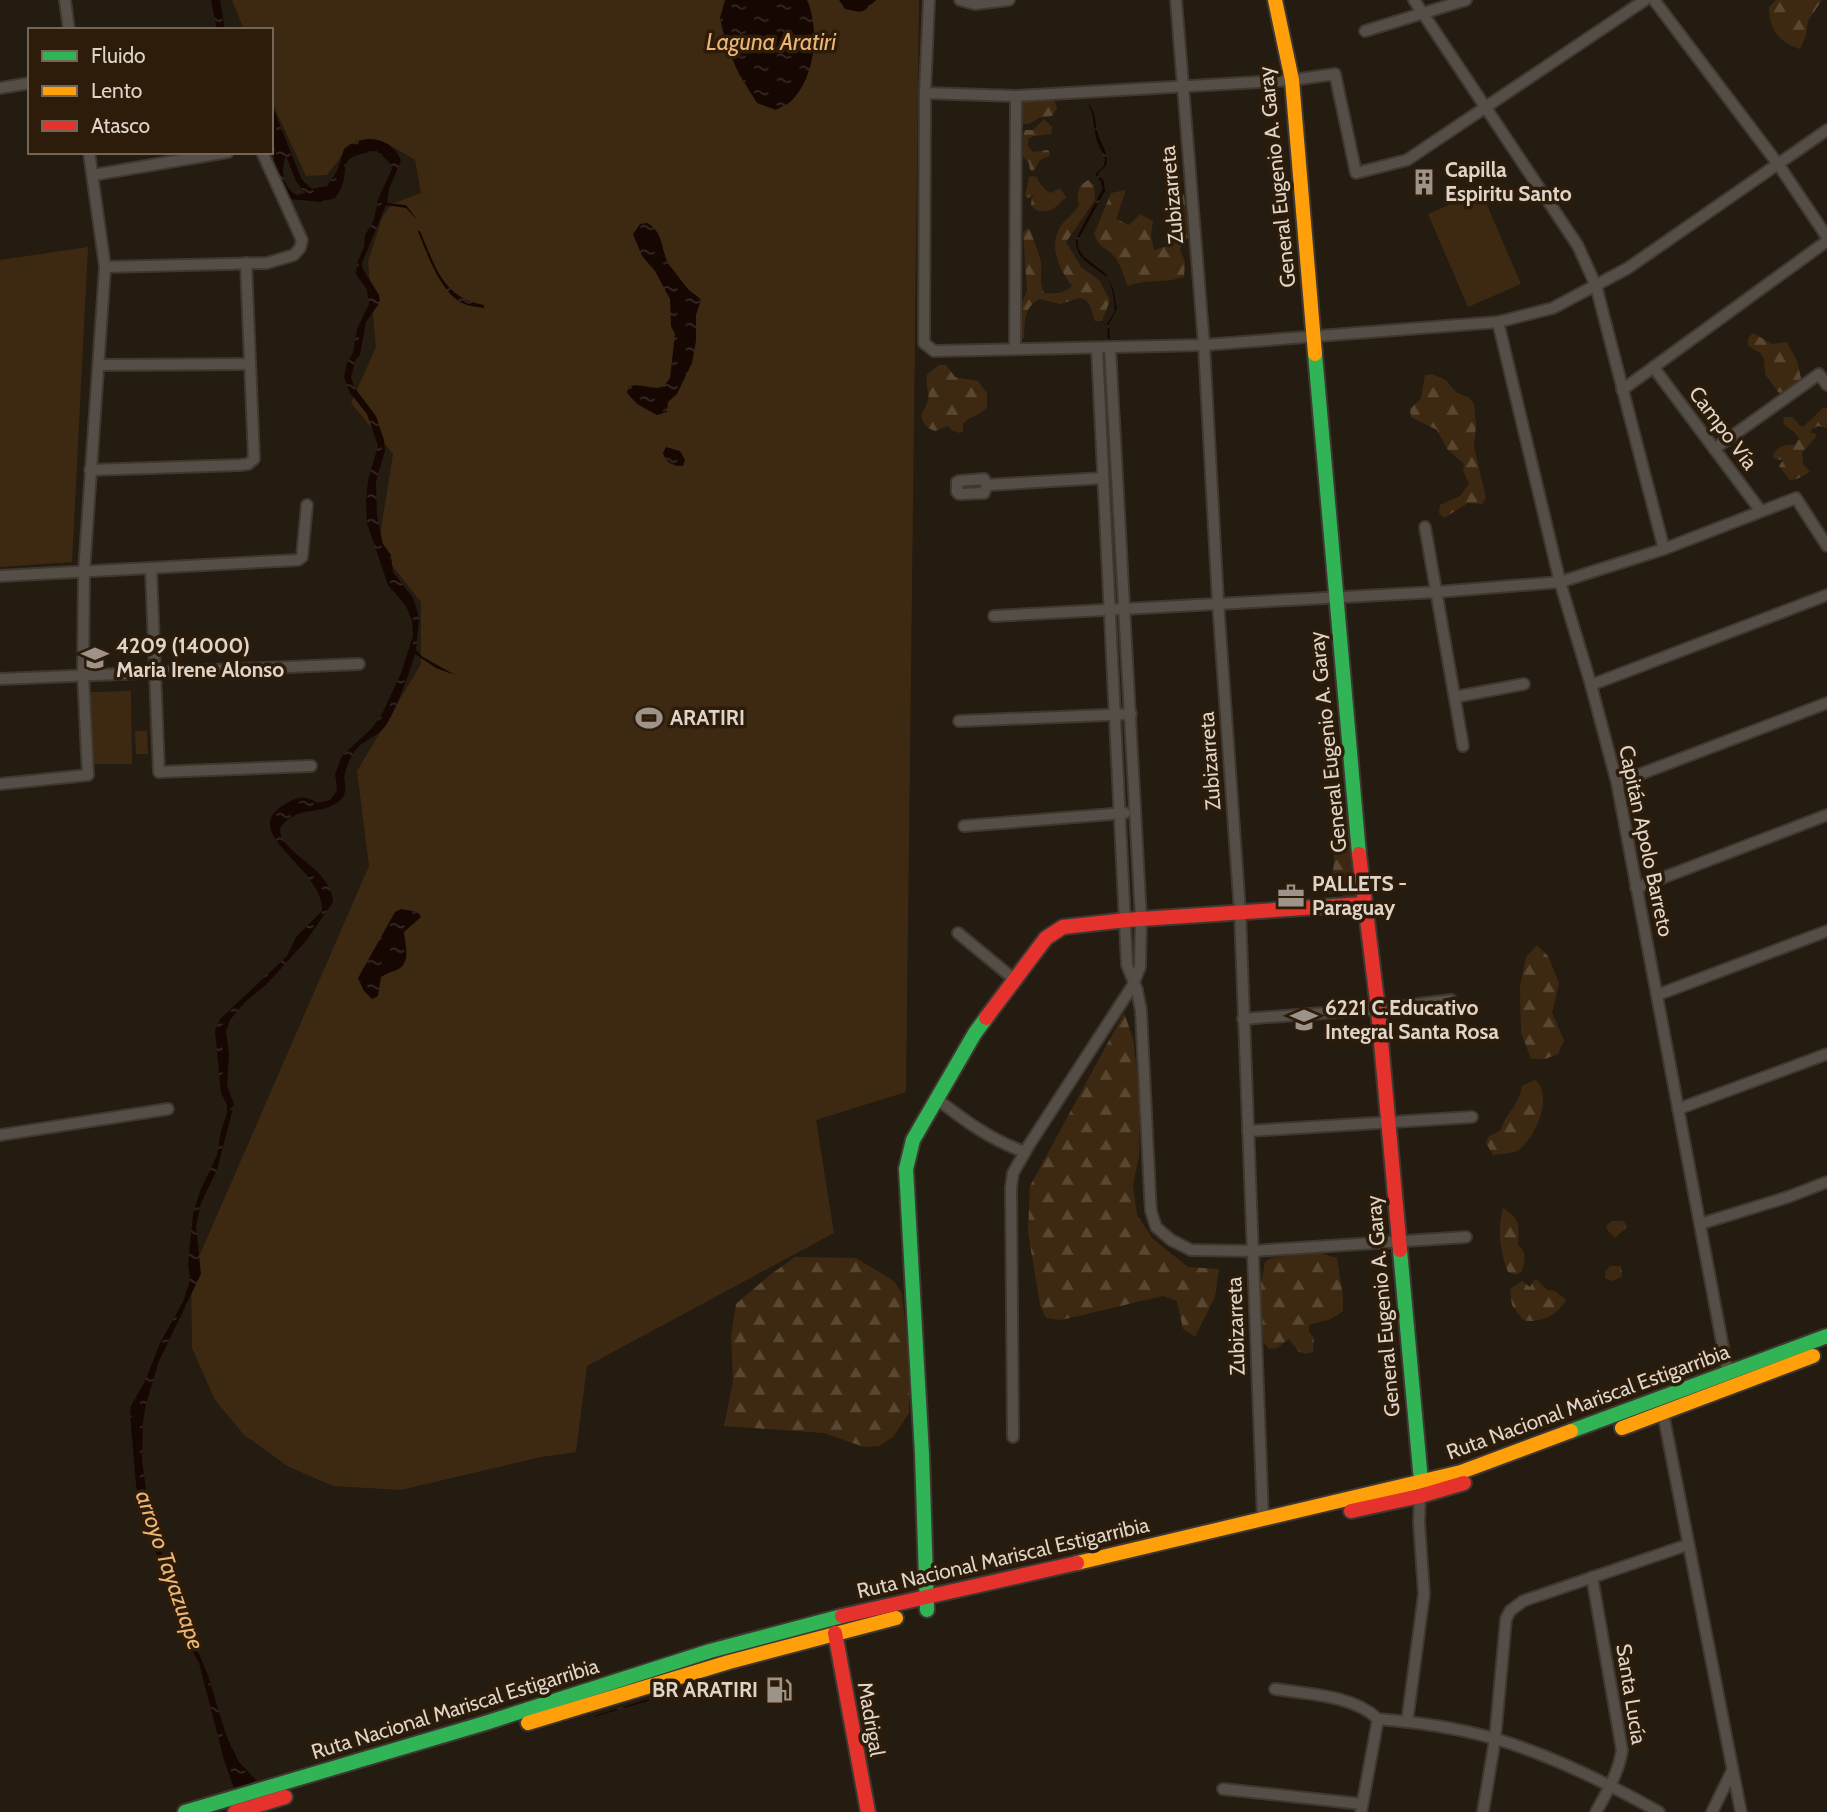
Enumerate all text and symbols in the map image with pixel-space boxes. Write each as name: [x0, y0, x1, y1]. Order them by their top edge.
legend: [28, 28, 273, 154]
water label: Laguna Aratiri: [706, 28, 837, 56]
text: Fluido: [91, 43, 146, 68]
street label: General Eugenio A. Garay: [1252, 65, 1301, 289]
text: Lento: [91, 78, 142, 103]
text: Atasco: [91, 113, 150, 138]
street label: Zubizarreta: [1155, 145, 1188, 245]
place label: Capilla Espiritu Santo: [1445, 157, 1572, 206]
building icon: Capilla Espiritu Santo: [1409, 167, 1439, 197]
street label: Campo Vía: [1684, 381, 1763, 474]
street label: General Eugenio A. Garay: [1303, 630, 1352, 854]
place label: 4209 (14000) Maria Irene Alonso: [116, 633, 284, 682]
school or university icon: 4209 (14000) Maria Irene Alonso: [80, 643, 110, 673]
sports icon: ARATIRI: [634, 703, 664, 733]
place label: ARATIRI: [670, 705, 745, 730]
street label: Zubizarreta: [1194, 711, 1225, 811]
street label: Capitán Apolo Barreto: [1614, 743, 1679, 939]
place label: PALLETS - Paraguay: [1312, 871, 1407, 920]
office icon: PALLETS - Paraguay: [1276, 881, 1306, 911]
place label: 6221 C.Educativo Integral Santa Rosa: [1325, 995, 1499, 1044]
school or university icon: 6221 C.Educativo Integral Santa Rosa: [1289, 1005, 1319, 1035]
street label: General Eugenio A. Garay: [1360, 1194, 1405, 1418]
street label: Zubizarreta: [1221, 1276, 1250, 1376]
street label: Ruta Nacional Mariscal Estigarribia: [1443, 1339, 1733, 1464]
water label: arroyo Tayazuape: [130, 1487, 210, 1653]
street label: Ruta Nacional Mariscal Estigarribia: [854, 1512, 1152, 1603]
street label: Santa Lucía: [1611, 1642, 1652, 1746]
street label: Ruta Nacional Mariscal Estigarribia: [308, 1653, 602, 1764]
fuel station icon: BR ARATIRI: [764, 1675, 794, 1705]
place label: BR ARATIRI: [652, 1677, 758, 1702]
street label: Madrigal: [853, 1680, 890, 1758]

